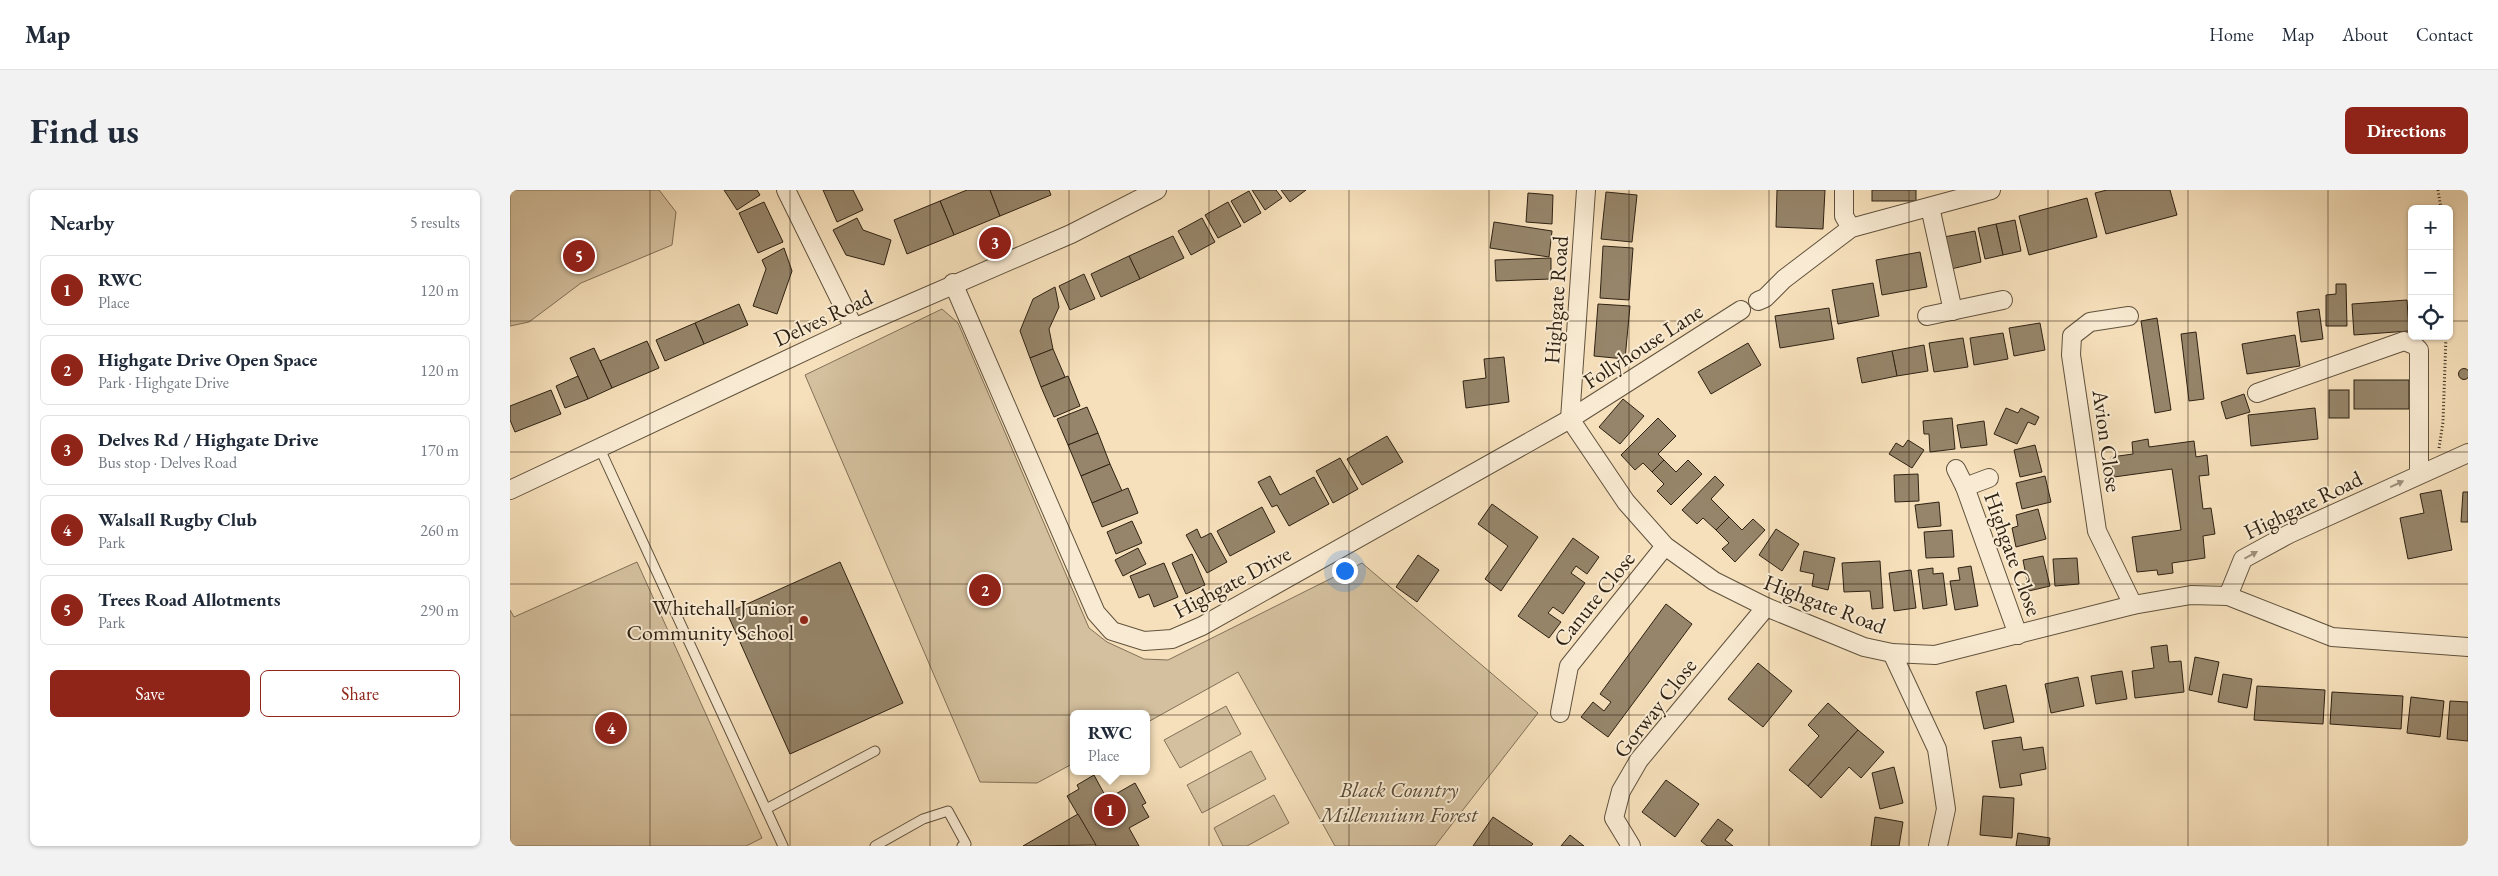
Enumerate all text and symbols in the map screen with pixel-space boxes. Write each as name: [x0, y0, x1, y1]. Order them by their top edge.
text: Map: [25, 19, 70, 50]
text: Home: [2209, 23, 2254, 46]
text: Map: [2282, 23, 2314, 46]
text: About: [2342, 23, 2388, 46]
text: Contact: [2416, 23, 2473, 46]
button: Directions: [2345, 107, 2468, 154]
text: Find us: [30, 108, 139, 153]
map controls: [2408, 205, 2453, 340]
button: +: [2408, 205, 2453, 250]
text: Nearby: [50, 209, 114, 236]
text: 5 results: [410, 212, 460, 233]
pin: 3: [979, 224, 1011, 262]
street label: Highgate Road: [1537, 234, 1575, 365]
pin: 5: [563, 237, 595, 275]
button: −: [2408, 250, 2453, 295]
text: RWC: [98, 267, 142, 292]
text: 1: [63, 280, 71, 301]
text: 120 m: [420, 280, 459, 301]
street label: Delves Road: [769, 282, 878, 353]
text: Place: [98, 292, 130, 313]
button: locate: [2408, 295, 2453, 340]
street label: Follyhouse Lane: [1578, 296, 1709, 395]
text: Highgate Drive Open Space: [98, 347, 318, 372]
text: 2: [63, 360, 71, 381]
text: 120 m: [420, 360, 459, 381]
text: Park · Highgate Drive: [98, 372, 229, 393]
street label: Avion Close: [2085, 387, 2129, 494]
text: Delves Rd / Highgate Drive: [98, 427, 319, 452]
text: 3: [63, 440, 71, 461]
text: 170 m: [420, 440, 459, 461]
text: Bus stop · Delves Road: [98, 452, 237, 473]
street label: Highgate Road: [2239, 463, 2368, 546]
one-way arrow: [2390, 480, 2404, 488]
street label: Highgate Close: [1977, 488, 2049, 620]
text: Walsall Rugby Club: [98, 507, 257, 532]
text: 4: [63, 520, 71, 541]
text: 260 m: [420, 520, 459, 541]
text: Park: [98, 532, 125, 553]
street label: Highgate Drive: [1168, 539, 1296, 625]
street label: Canute Close: [1547, 545, 1642, 653]
one-way arrow: [2244, 551, 2258, 559]
your location: [1332, 558, 1358, 584]
street label: Highgate Road: [1760, 567, 1891, 641]
pin: 2: [969, 571, 1001, 609]
text: Trees Road Allotments: [98, 587, 281, 612]
place label: Whitehall Junior Community School: [626, 593, 795, 647]
text: 5: [63, 600, 71, 621]
text: 290 m: [420, 600, 459, 621]
text: Park: [98, 612, 125, 633]
marker: Whitehall Junior Community School: [798, 614, 810, 626]
street label: Gorway Close: [1607, 652, 1703, 764]
button: Save: [50, 670, 250, 717]
button: Share: [260, 670, 460, 717]
pin: 4: [595, 709, 627, 747]
popup: [1070, 710, 1150, 775]
text: RWC: [1088, 720, 1132, 745]
text: Place: [1088, 745, 1119, 766]
park label: Black Country Millennium Forest: [1318, 775, 1479, 829]
pin: 1: [1094, 791, 1126, 829]

